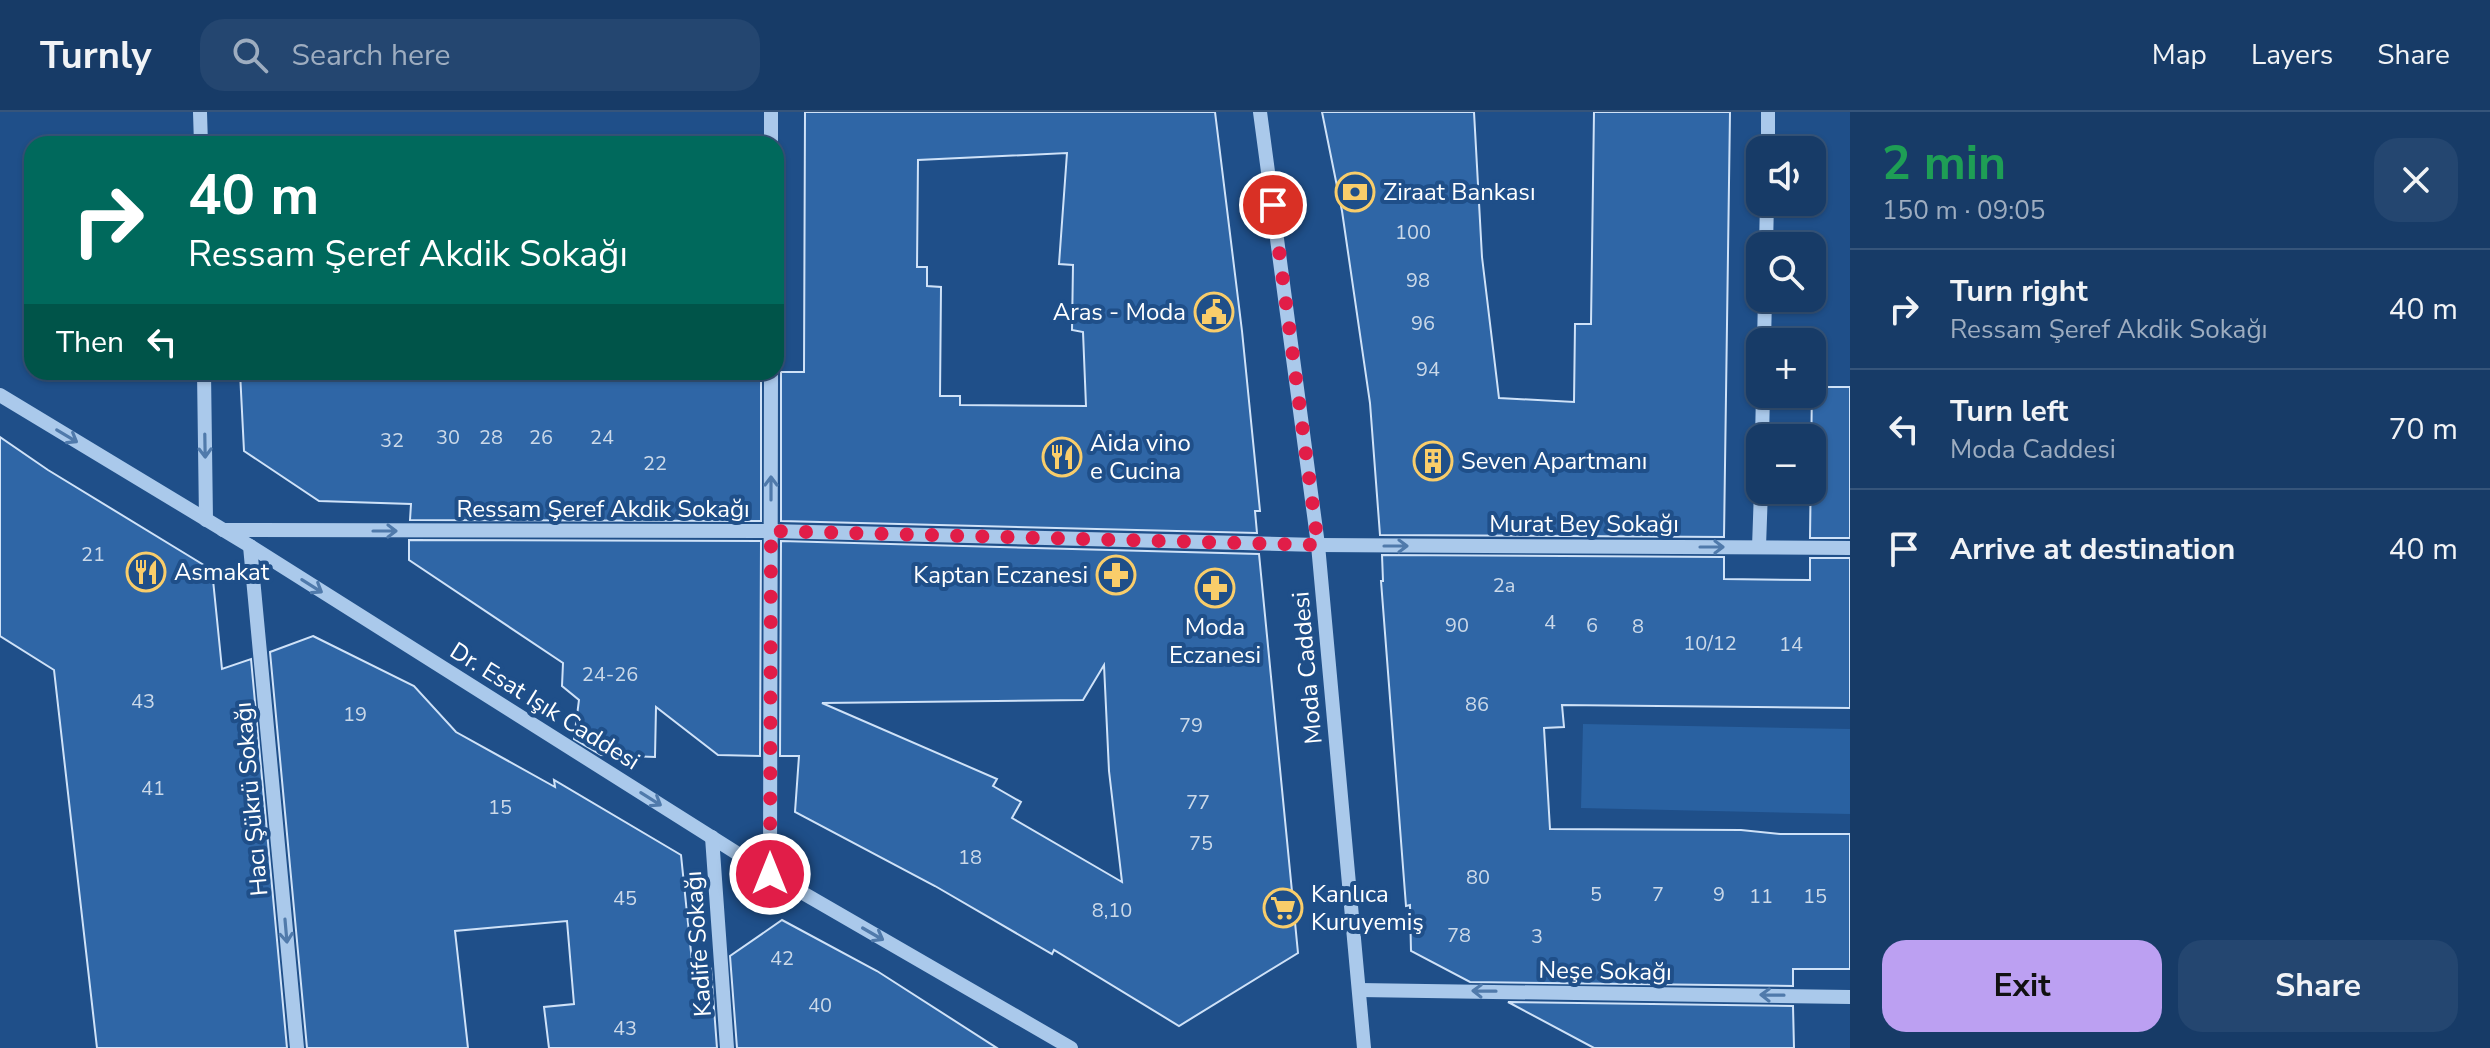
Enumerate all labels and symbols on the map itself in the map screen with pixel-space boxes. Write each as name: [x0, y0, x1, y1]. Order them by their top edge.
pin: [1239, 171, 1307, 239]
bank icon: Ziraat Bankası: [1334, 171, 1376, 213]
place label: Ziraat Bankası: [1383, 176, 1535, 208]
house number: 100: [1395, 219, 1431, 246]
house number: 98: [1406, 267, 1430, 294]
public building icon: Aras - Moda: [1193, 291, 1235, 333]
place label: Aras - Moda: [1053, 296, 1186, 328]
house number: 96: [1411, 310, 1435, 337]
house number: 94: [1416, 356, 1440, 383]
house number: 30: [436, 424, 460, 451]
house number: 28: [479, 424, 503, 451]
house number: 26: [529, 424, 553, 451]
house number: 24: [590, 424, 614, 451]
house number: 32: [380, 427, 404, 454]
place label: Aida vino e Cucina: [1090, 427, 1191, 487]
one-way arrow: [55, 428, 78, 444]
one-way arrow: [197, 432, 213, 459]
restaurant icon: Aida vino e Cucina: [1041, 436, 1083, 478]
building icon: Seven Apartmanı: [1412, 440, 1454, 482]
place label: Seven Apartmanı: [1461, 445, 1647, 477]
house number: 22: [643, 450, 667, 477]
one-way arrow: [763, 475, 779, 502]
street label: Ressam Şeref Akdik Sokağı: [456, 493, 750, 525]
street label: Murat Bey Sokağı: [1489, 508, 1679, 540]
one-way arrow: [371, 523, 398, 538]
one-way arrow: [1382, 538, 1409, 554]
one-way arrow: [1698, 539, 1725, 555]
house number: 21: [81, 541, 105, 568]
restaurant icon: Asmakat: [125, 551, 167, 593]
pharmacy icon: Kaptan Eczanesi: [1095, 554, 1137, 596]
place label: Asmakat: [174, 556, 270, 588]
place label: Kaptan Eczanesi: [913, 559, 1088, 591]
pharmacy icon: Moda Eczanesi: [1194, 567, 1236, 609]
house number: 2a: [1493, 572, 1515, 599]
one-way arrow: [301, 577, 323, 594]
street label: Moda Caddesi: [1284, 590, 1330, 746]
house number: 4: [1544, 609, 1556, 636]
place label: Moda Eczanesi: [1169, 611, 1261, 671]
house number: 90: [1445, 612, 1469, 639]
house number: 6: [1586, 612, 1598, 639]
house number: 8: [1632, 613, 1644, 640]
house number: 10/12: [1683, 630, 1737, 657]
house number: 14: [1779, 631, 1803, 658]
street label: Dr. Esat Işık Caddesi: [444, 635, 646, 777]
house number: 24-26: [582, 661, 638, 688]
house number: 43: [131, 688, 155, 715]
house number: 86: [1465, 691, 1489, 718]
street label: Hacı Şükrü Sokağı: [227, 701, 275, 897]
house number: 19: [343, 701, 367, 728]
house number: 79: [1179, 712, 1203, 739]
house number: 41: [141, 775, 165, 802]
house number: 77: [1186, 789, 1210, 816]
one-way arrow: [639, 791, 662, 807]
house number: 15: [488, 794, 512, 821]
house number: 75: [1189, 830, 1213, 857]
position arrow: [728, 832, 812, 916]
house number: 18: [958, 844, 982, 871]
house number: 80: [1466, 864, 1490, 891]
street label: Kadife Sokağı: [677, 870, 719, 1018]
place label: Kanlıca Kuruyemiş: [1311, 878, 1424, 938]
house number: 5: [1590, 881, 1602, 908]
house number: 7: [1652, 881, 1664, 908]
house number: 9: [1713, 881, 1725, 908]
house number: 11: [1749, 883, 1773, 910]
house number: 15: [1803, 883, 1827, 910]
house number: 45: [613, 885, 637, 912]
supermarket icon: Kanlıca Kuruyemiş: [1262, 887, 1304, 929]
house number: 8,10: [1092, 897, 1132, 924]
one-way arrow: [279, 917, 294, 943]
house number: 78: [1447, 922, 1471, 949]
house number: 3: [1531, 923, 1543, 950]
one-way arrow: [861, 926, 884, 942]
house number: 42: [770, 945, 794, 972]
street label: Neşe Sokağı: [1538, 954, 1672, 988]
one-way arrow: [1471, 983, 1498, 999]
one-way arrow: [1759, 988, 1786, 1003]
house number: 40: [808, 992, 832, 1019]
house number: 43: [613, 1015, 637, 1042]

